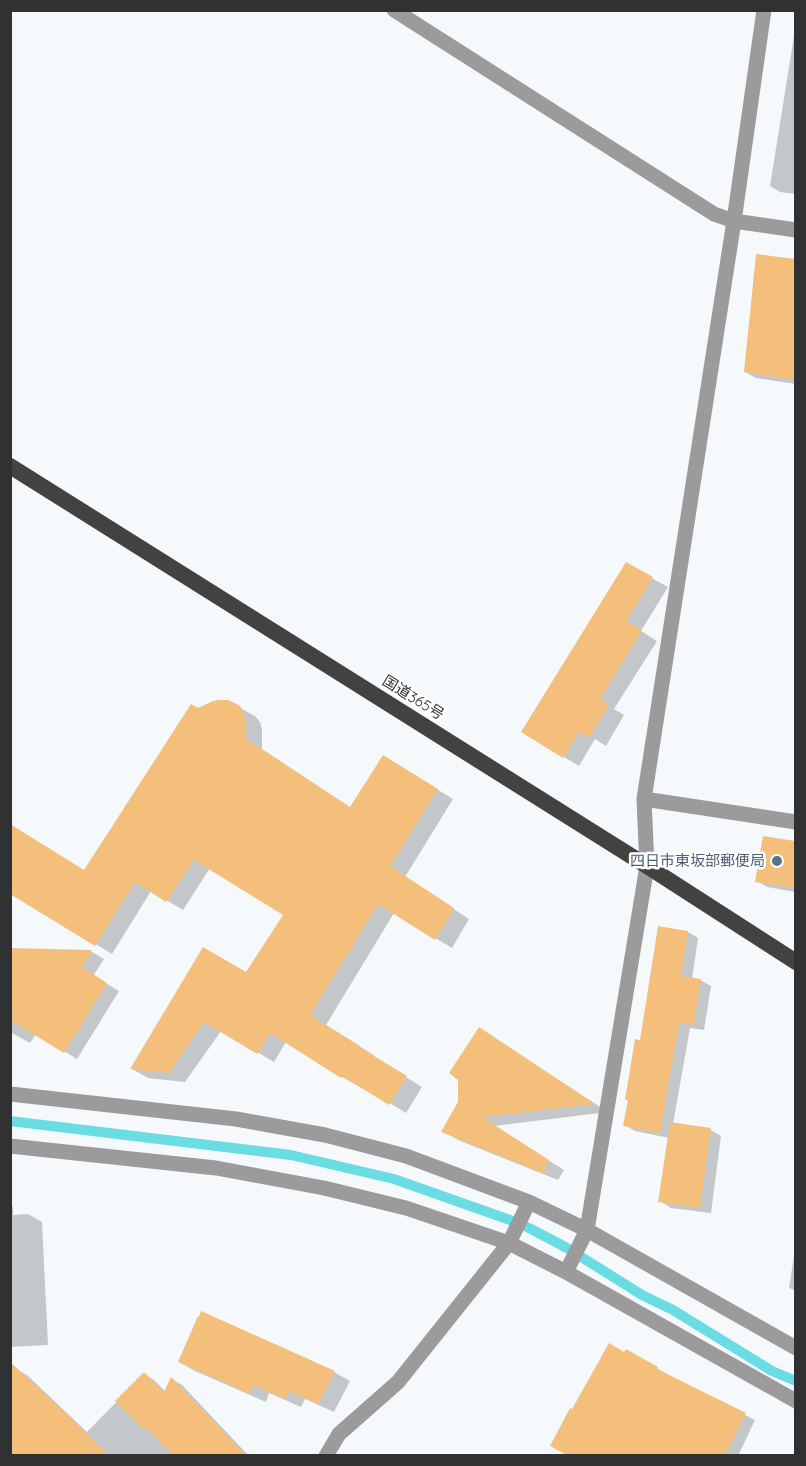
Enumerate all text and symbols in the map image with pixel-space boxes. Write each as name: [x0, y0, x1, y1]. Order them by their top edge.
street label: 国道365号: [379, 672, 447, 724]
place label: 四日市東坂部郵便局: [630, 852, 765, 870]
marker: 四日市東坂部郵便局: [770, 854, 784, 868]

